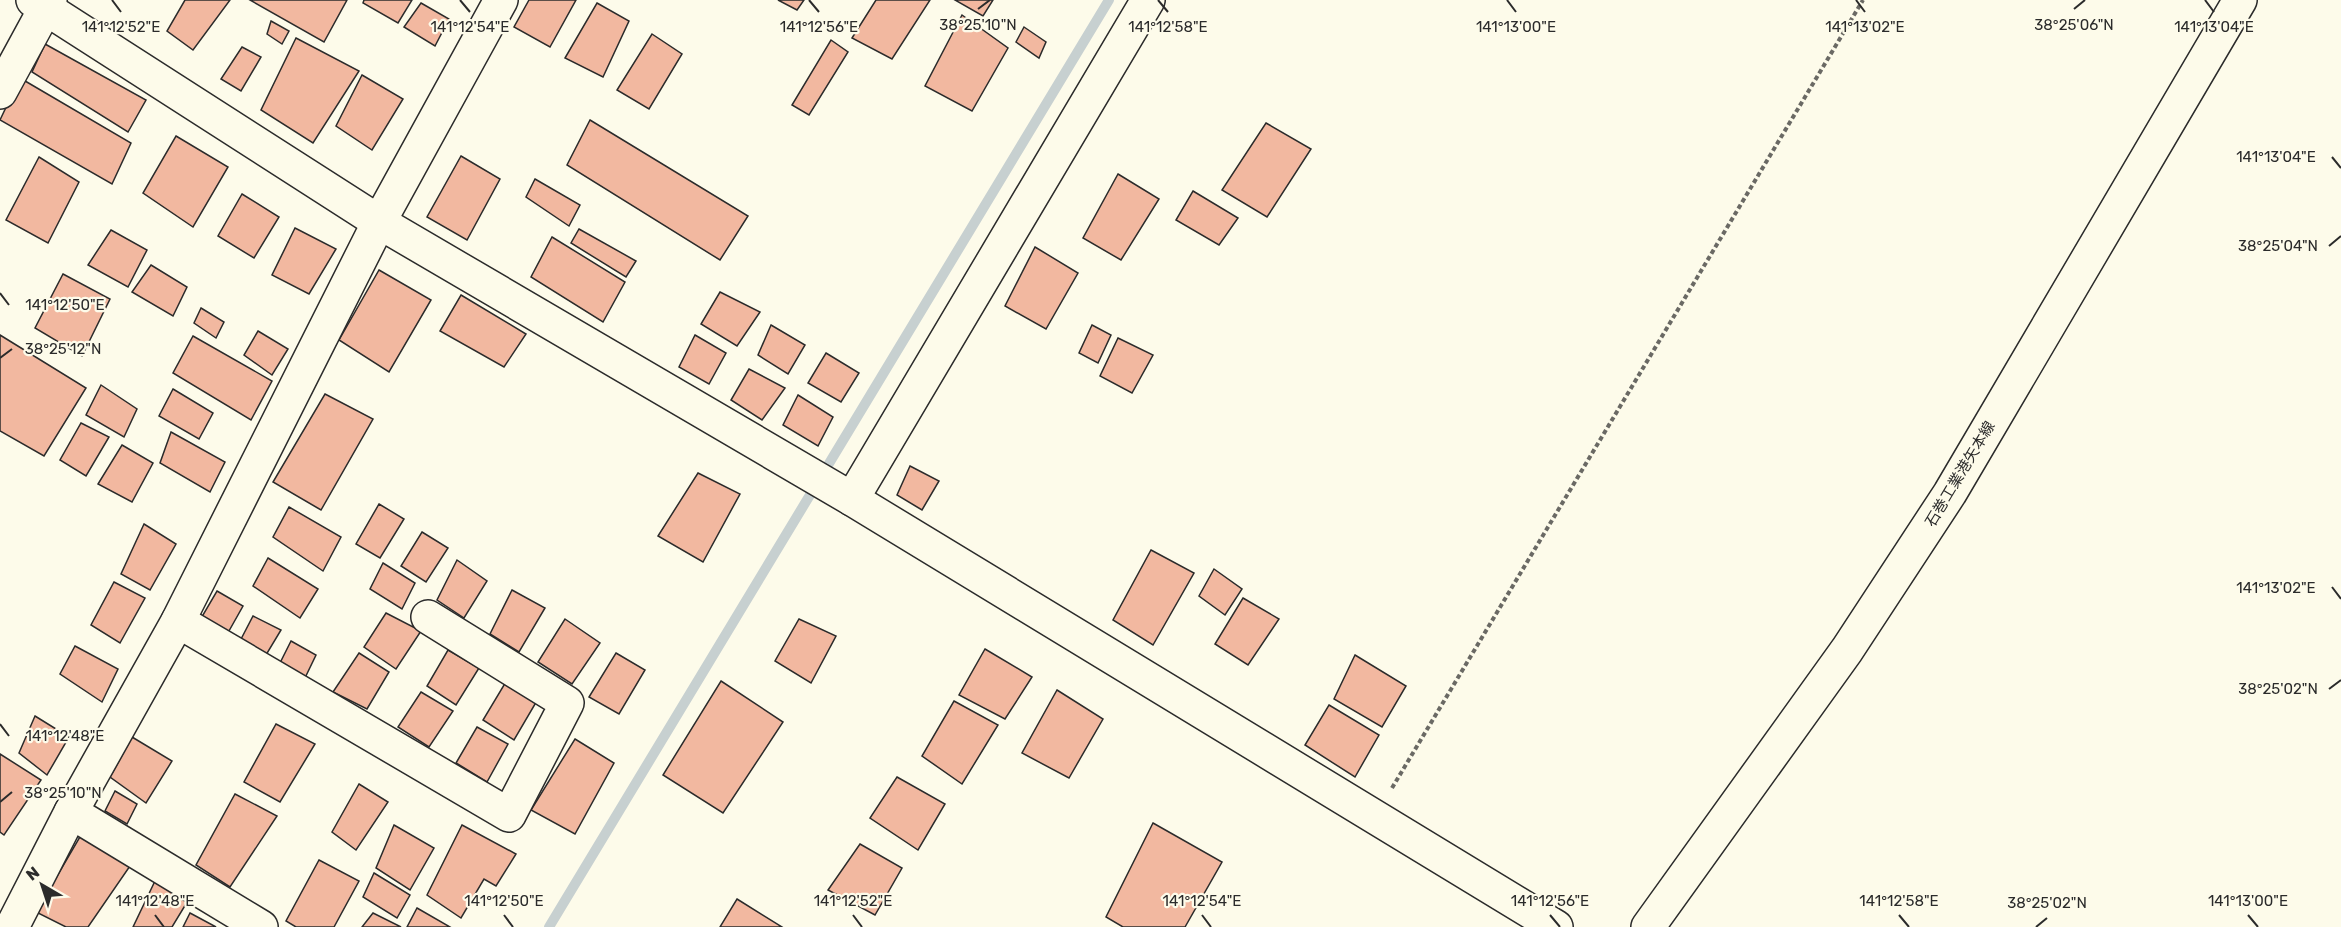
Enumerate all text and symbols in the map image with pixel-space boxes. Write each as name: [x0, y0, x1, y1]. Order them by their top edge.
text: 38°25'10"N: [939, 16, 1017, 34]
text: 38°25'06"N: [2034, 16, 2114, 34]
text: 141°12'52"E: [82, 18, 160, 36]
text: 141°12'54"E: [431, 18, 509, 36]
text: 141°12'56"E: [780, 18, 858, 36]
text: 141°12'58"E: [1128, 18, 1208, 36]
text: 141°13'00"E: [1476, 18, 1556, 36]
text: 141°13'02"E: [1825, 18, 1905, 36]
text: 141°13'04"E: [2174, 18, 2254, 36]
text: 141°13'04"E: [2236, 148, 2316, 166]
text: 38°25'04"N: [2238, 237, 2318, 255]
text: 141°12'50"E: [25, 296, 105, 314]
text: 38°25'12"N: [25, 340, 101, 358]
street label: 石巻工業港矢本線: [1921, 418, 1999, 530]
text: 141°13'02"E: [2236, 579, 2316, 597]
text: 38°25'02"N: [2238, 680, 2318, 698]
text: 141°12'48"E: [26, 727, 104, 745]
text: 38°25'10"N: [24, 784, 102, 802]
north arrow: [12, 855, 72, 915]
text: N: [22, 863, 43, 885]
text: 141°12'48"E: [116, 892, 194, 910]
text: 141°12'50"E: [464, 892, 544, 910]
text: 141°12'52"E: [814, 892, 892, 910]
text: 141°12'54"E: [1163, 892, 1241, 910]
text: 141°12'56"E: [1511, 892, 1589, 910]
text: 141°12'58"E: [1859, 892, 1939, 910]
text: 141°13'00"E: [2208, 892, 2288, 910]
text: 38°25'02"N: [2007, 894, 2087, 912]

